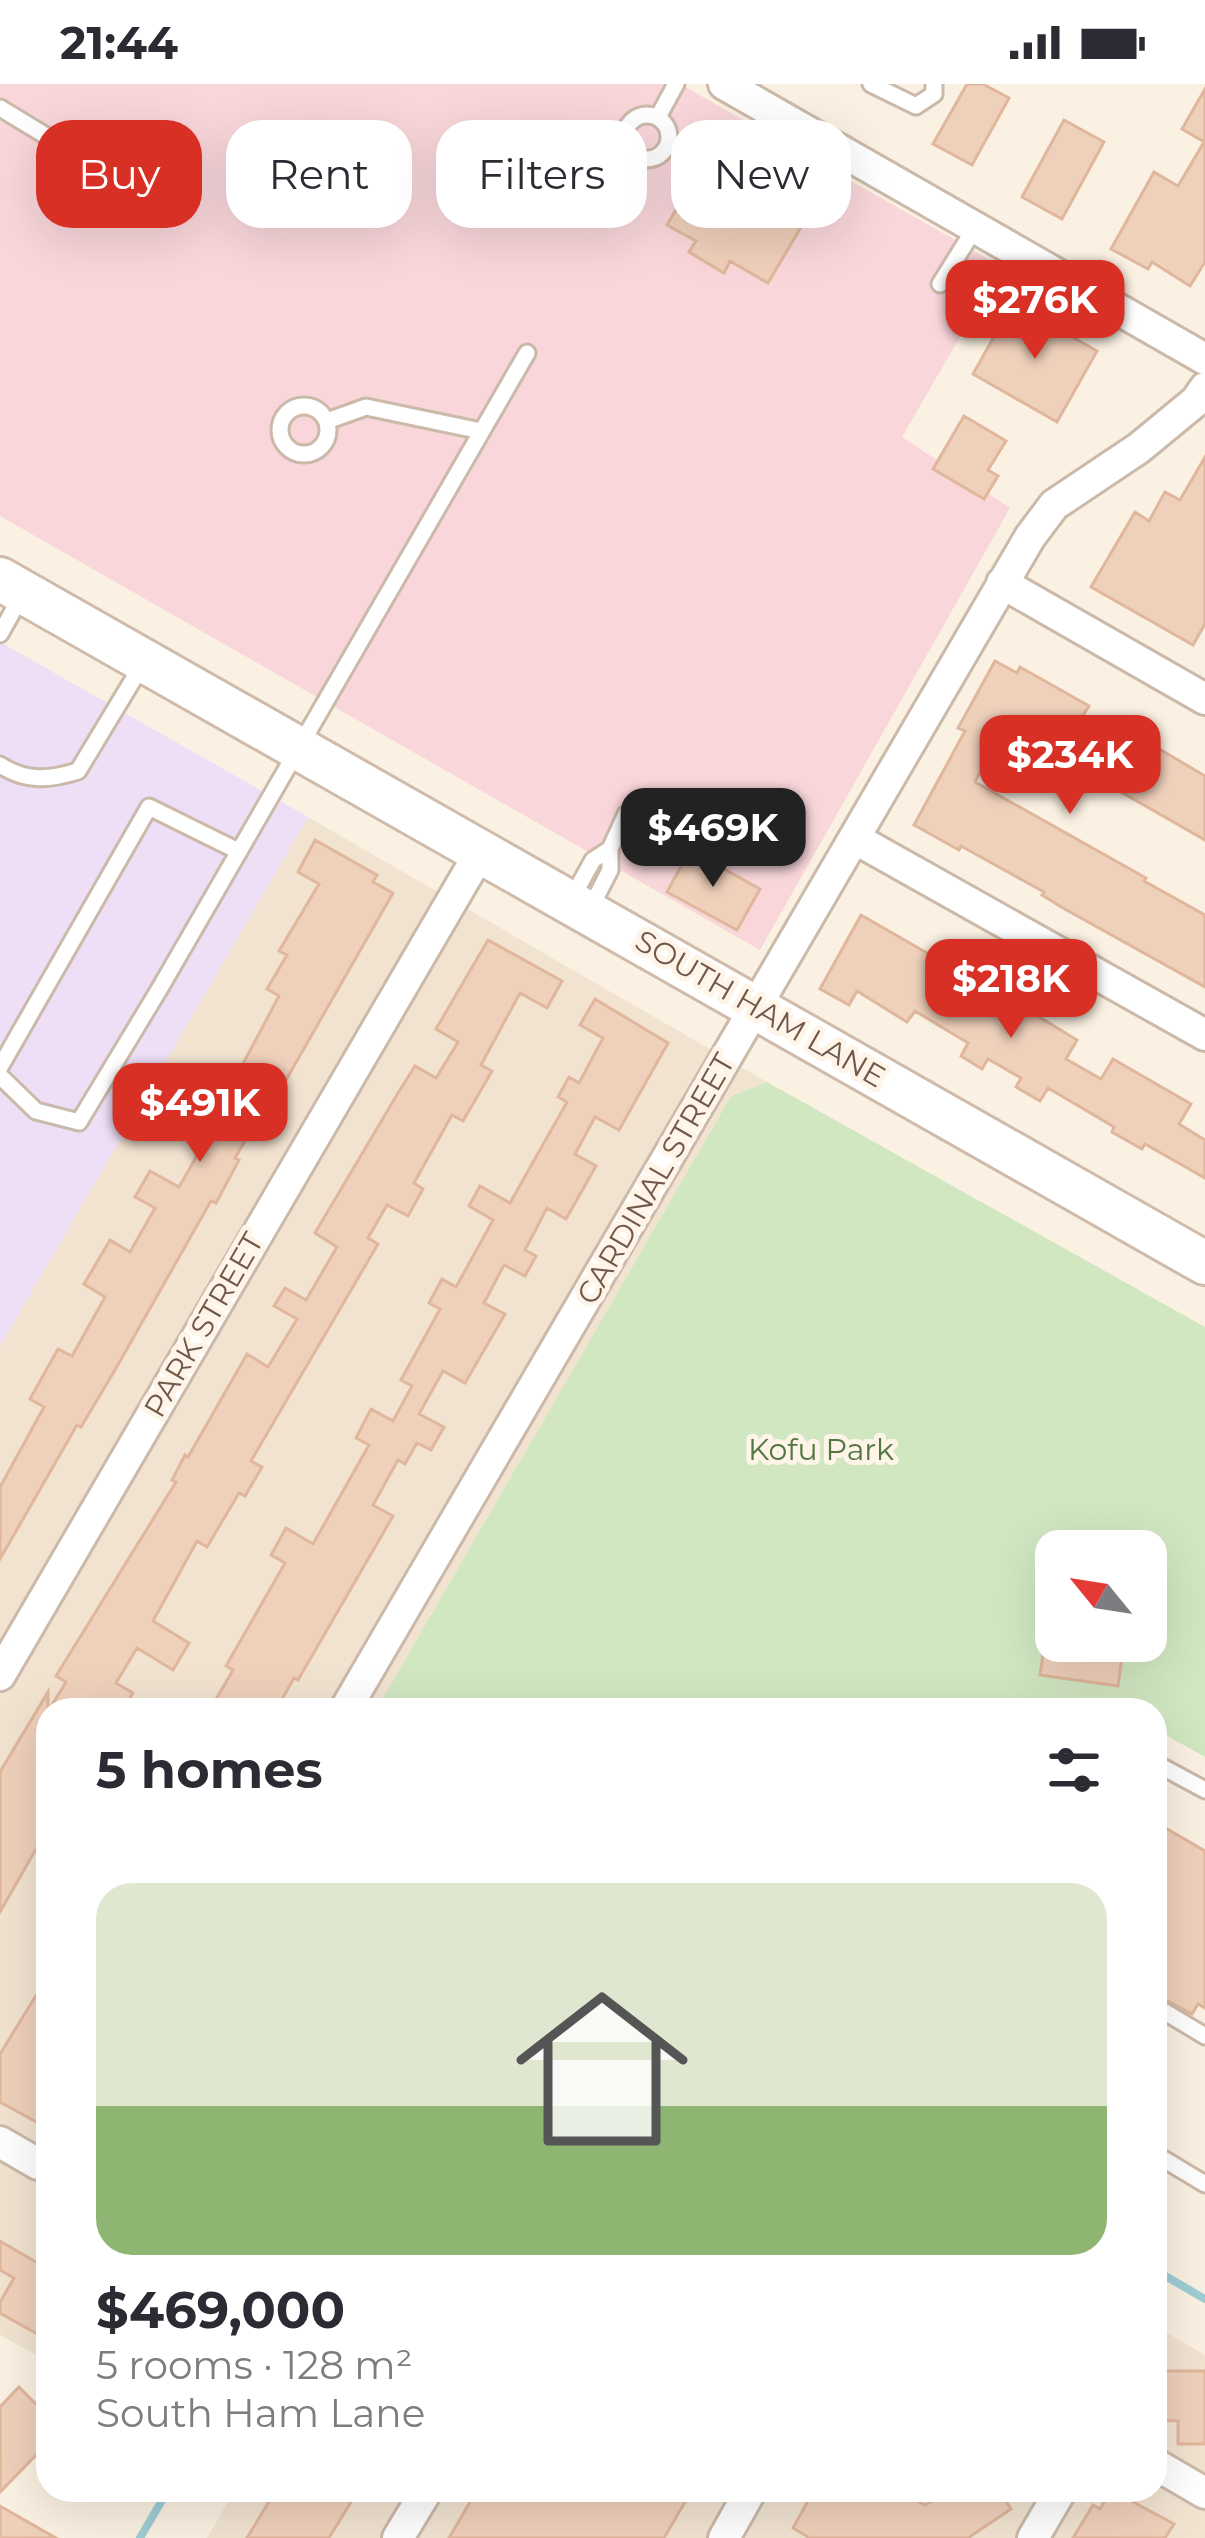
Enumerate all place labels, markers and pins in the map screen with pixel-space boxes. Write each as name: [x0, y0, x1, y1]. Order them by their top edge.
pin: $276K: [951, 260, 1119, 362]
pin: $234K: [986, 715, 1154, 817]
pin: $469K: [629, 788, 797, 890]
pin: $218K: [927, 939, 1095, 1041]
pin: $491K: [116, 1063, 284, 1165]

